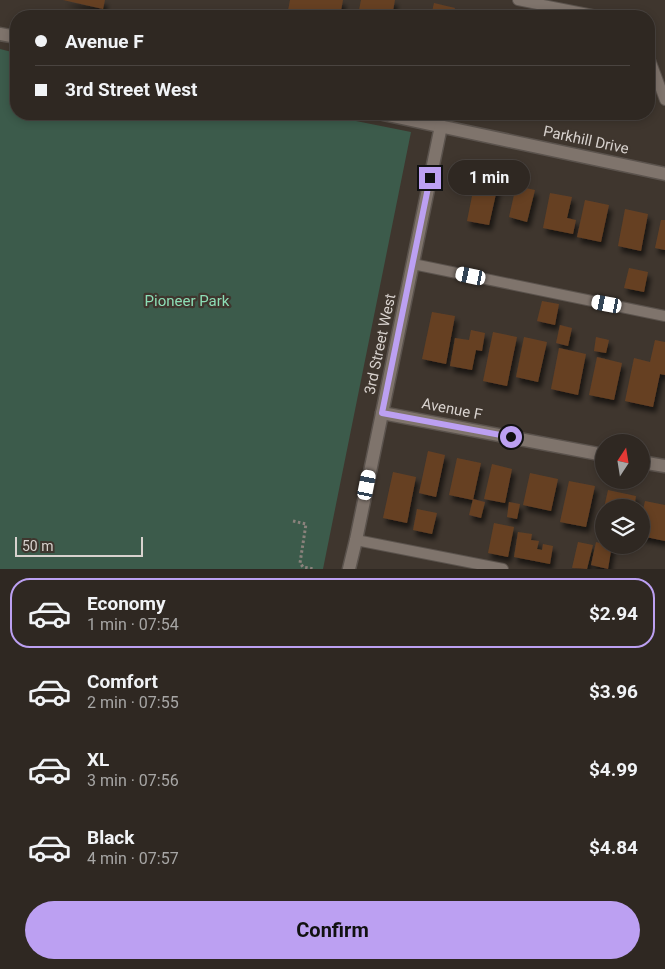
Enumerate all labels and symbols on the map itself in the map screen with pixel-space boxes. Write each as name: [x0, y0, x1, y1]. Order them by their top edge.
street label: Parkhill Drive: [542, 122, 630, 158]
callout: 1 min: [448, 160, 530, 196]
route end: [419, 167, 441, 189]
car: [454, 266, 487, 286]
park label: Pioneer Park: [145, 292, 230, 310]
street label: 3rd Street West: [361, 292, 399, 396]
car: [590, 294, 623, 314]
street label: Avenue F: [420, 394, 484, 424]
route start: [500, 426, 522, 448]
north arrow: [595, 434, 650, 489]
car: [356, 469, 377, 501]
scale bar: [15, 534, 142, 557]

